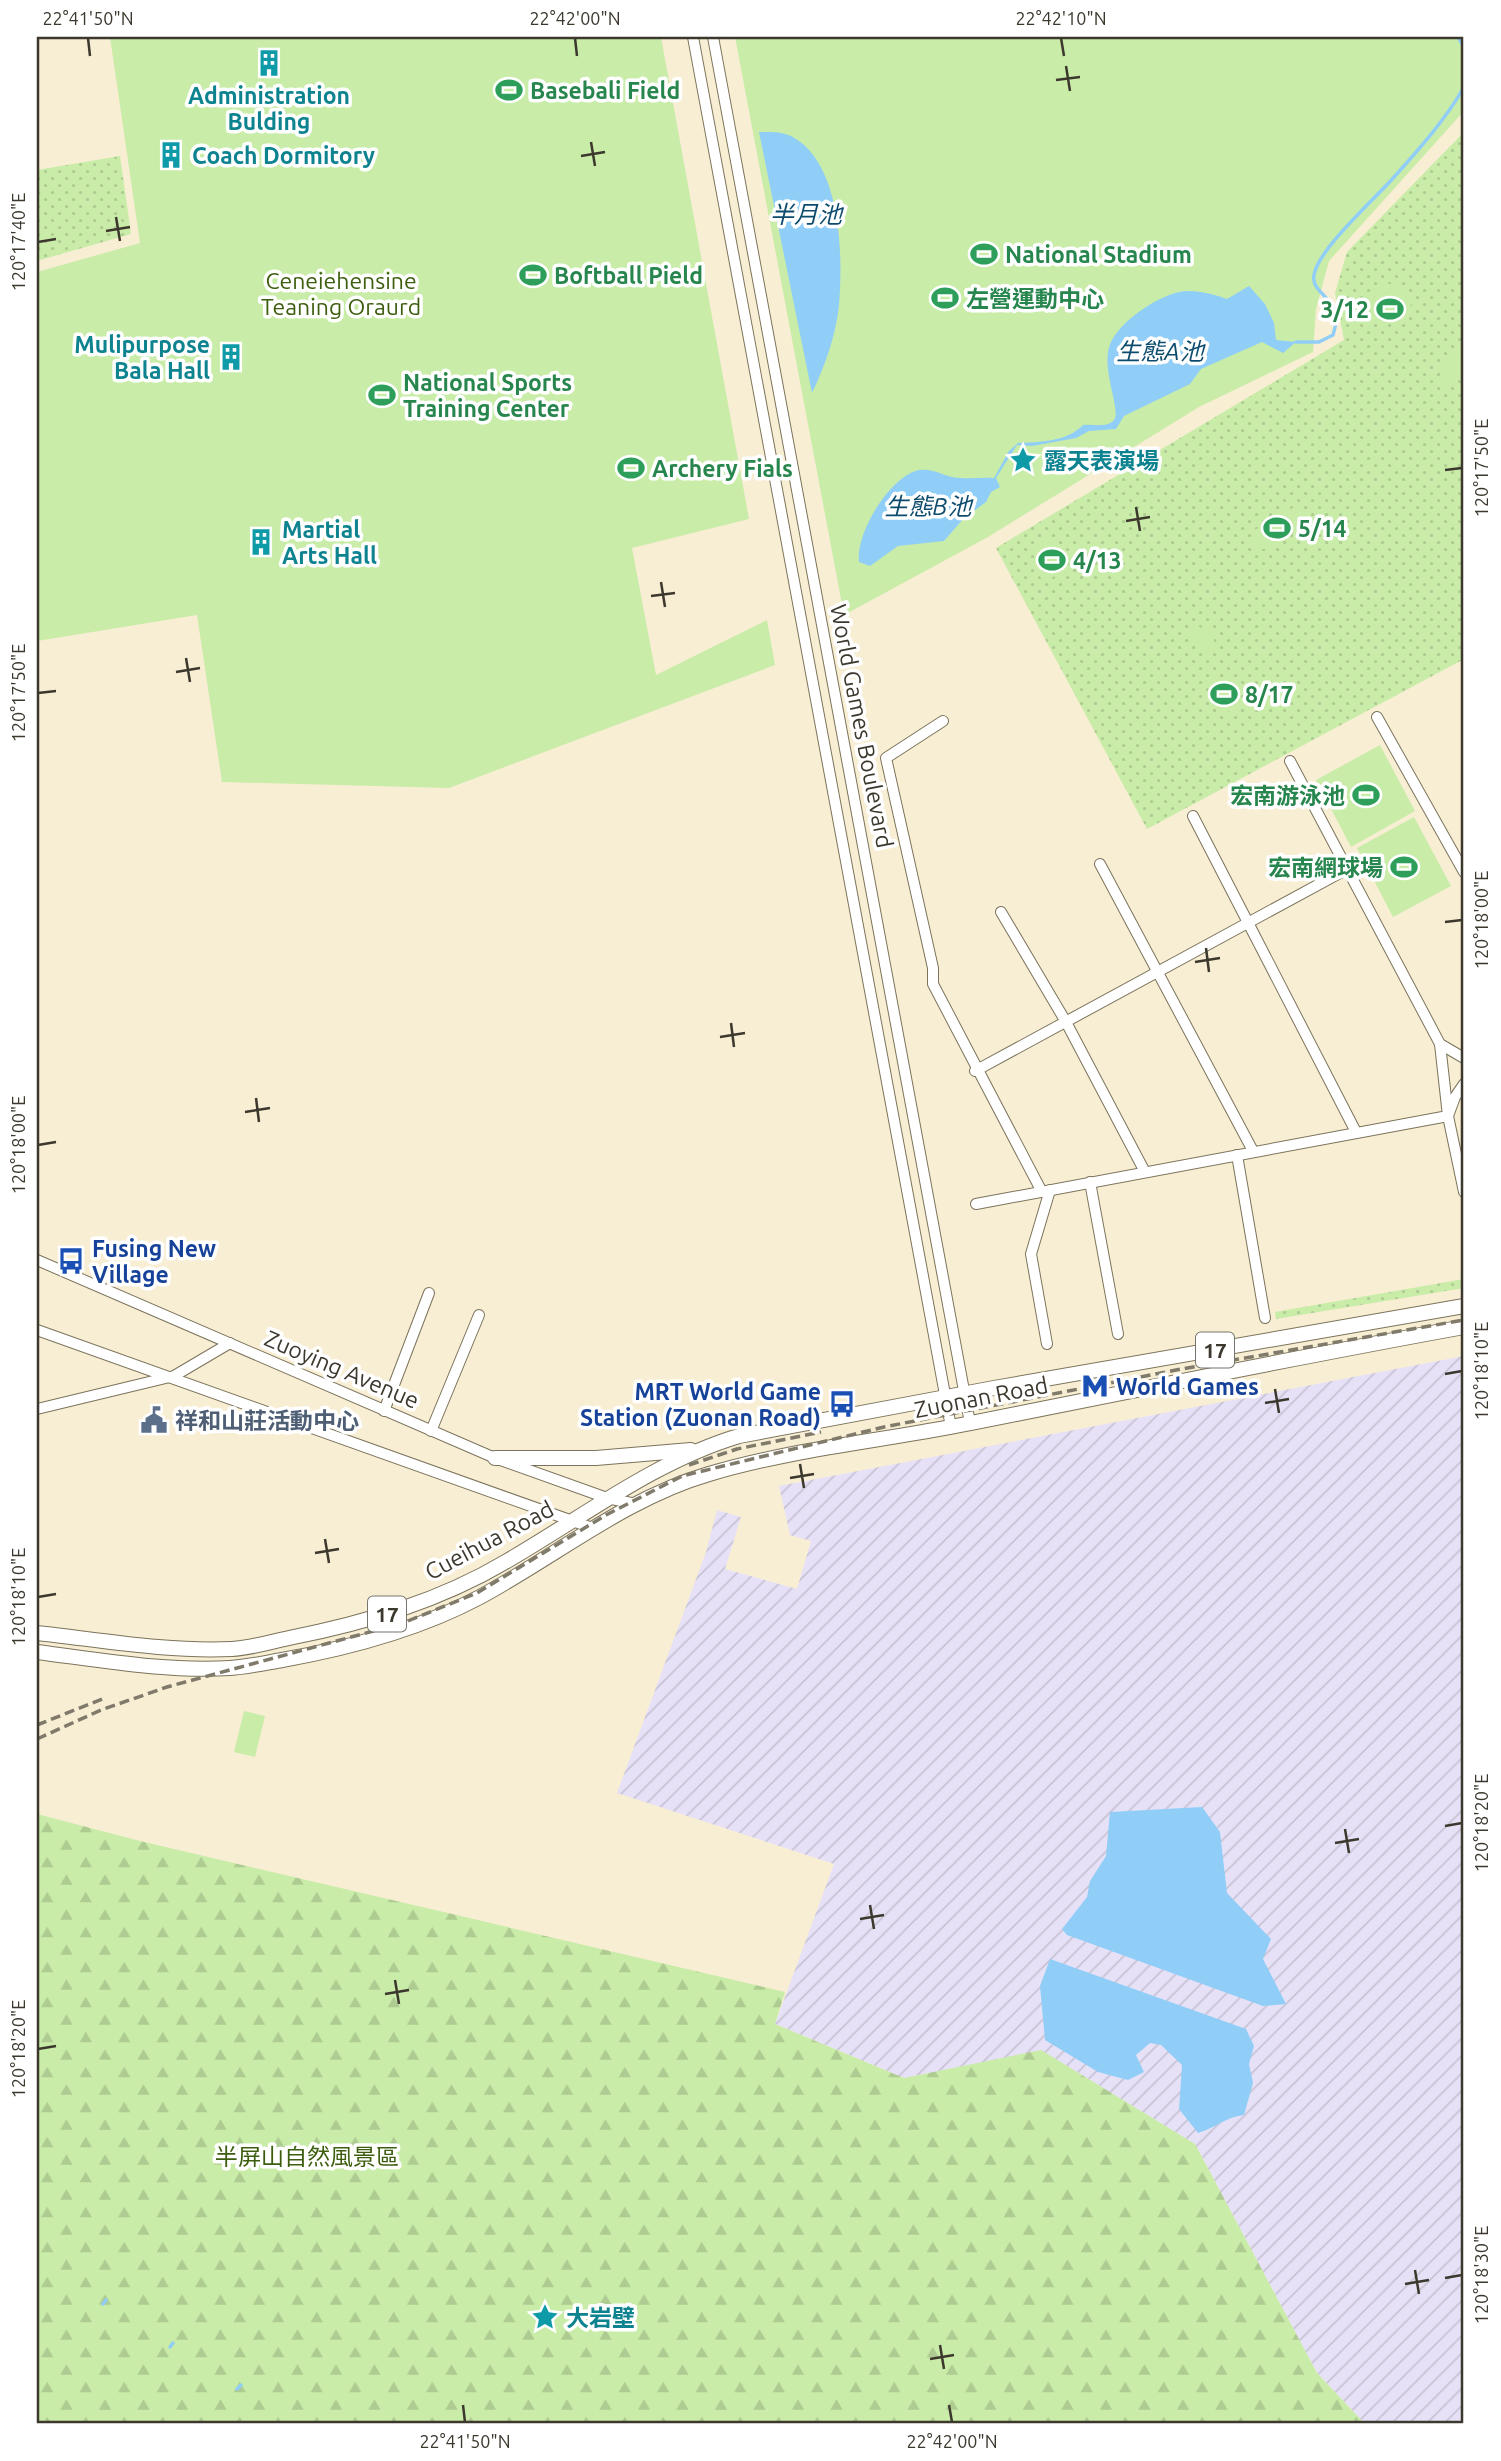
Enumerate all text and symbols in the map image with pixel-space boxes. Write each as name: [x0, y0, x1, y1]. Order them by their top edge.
text: 22°41'50"N: [42, 8, 134, 28]
text: 22°42'00"N: [529, 8, 621, 28]
text: 22°42'10"N: [1015, 8, 1107, 28]
building icon: Administration Bulding: [254, 48, 284, 78]
sports icon: Basebali Field: [494, 75, 524, 105]
place label: Basebali Field: [530, 78, 680, 103]
place label: Administration Bulding: [188, 83, 350, 134]
building icon: Coach Dormitory: [156, 140, 186, 170]
place label: Coach Dormitory: [192, 143, 375, 168]
text: 120°17'40"E: [8, 193, 28, 291]
water label: 半月池: [770, 201, 845, 228]
sports icon: National Stadium: [969, 239, 999, 269]
place label: National Stadium: [1005, 242, 1192, 267]
sports icon: Boftball Pield: [518, 260, 548, 290]
place label: Boftball Pield: [554, 263, 703, 288]
park label: Ceneiehensine Teaning Oraurd: [261, 268, 421, 319]
sports icon: 左營運動中心: [930, 283, 960, 313]
place label: 左營運動中心: [966, 286, 1104, 311]
sports icon: 3/12: [1375, 294, 1405, 324]
place label: 3/12: [1320, 297, 1369, 322]
place label: Mulipurpose Bala Hall: [74, 332, 210, 383]
water label: 生態A池: [1116, 338, 1207, 365]
building icon: Mulipurpose Bala Hall: [216, 342, 246, 372]
place label: National Sports Training Center: [403, 370, 572, 421]
sports icon: National Sports Training Center: [367, 380, 397, 410]
text: 120°17'50"E: [1471, 419, 1491, 517]
place icon: 露天表演場: [1008, 445, 1038, 475]
place label: 露天表演場: [1044, 448, 1159, 473]
sports icon: Archery Fials: [616, 453, 646, 483]
place label: Archery Fials: [652, 456, 793, 481]
water label: 生態B池: [885, 493, 974, 520]
sports icon: 5/14: [1262, 513, 1292, 543]
place label: 5/14: [1298, 516, 1347, 541]
place label: Martial Arts Hall: [282, 517, 377, 568]
building icon: Martial Arts Hall: [246, 527, 276, 557]
sports icon: 4/13: [1037, 545, 1067, 575]
place label: 4/13: [1073, 548, 1122, 573]
street label: World Games Boulevard: [826, 602, 898, 850]
text: 120°17'50"E: [8, 644, 28, 742]
sports icon: 8/17: [1209, 679, 1239, 709]
place label: 8/17: [1245, 682, 1294, 707]
sports icon: 宏南游泳池: [1351, 780, 1381, 810]
place label: 宏南游泳池: [1230, 783, 1345, 808]
sports icon: 宏南網球場: [1389, 852, 1419, 882]
place label: 宏南網球場: [1268, 855, 1383, 880]
text: 120°18'00"E: [1471, 871, 1491, 969]
text: 120°18'00"E: [8, 1096, 28, 1194]
place label: Fusing New Village: [92, 1236, 216, 1287]
bus stop icon: Fusing New Village: [56, 1246, 86, 1276]
text: 120°18'10"E: [1471, 1322, 1491, 1420]
street label: Zuoying Avenue: [261, 1325, 423, 1413]
road number: 17: [1196, 1332, 1234, 1368]
metro station icon: World Games: [1080, 1371, 1110, 1401]
street label: Zuonan Road: [912, 1372, 1050, 1422]
place label: World Games: [1116, 1374, 1259, 1399]
place label: MRT World Game Station (Zuonan Road): [580, 1379, 821, 1431]
bus stop icon: MRT World Game Station (Zuonan Road): [827, 1389, 857, 1419]
public building icon: 祥和山莊活動中心: [139, 1405, 169, 1435]
place label: 祥和山莊活動中心: [175, 1408, 359, 1433]
street label: Cueihua Road: [421, 1496, 557, 1584]
text: 120°18'10"E: [8, 1548, 28, 1646]
road number: 17: [368, 1596, 406, 1632]
text: 120°18'20"E: [1471, 1774, 1491, 1872]
text: 120°18'20"E: [8, 2000, 28, 2098]
park label: 半屏山自然風景區: [215, 2144, 399, 2169]
text: 120°18'30"E: [1471, 2226, 1491, 2324]
place icon: 大岩壁: [530, 2302, 560, 2332]
place label: 大岩壁: [566, 2305, 635, 2330]
text: 22°41'50"N: [419, 2431, 511, 2451]
text: 22°42'00"N: [906, 2431, 998, 2451]

